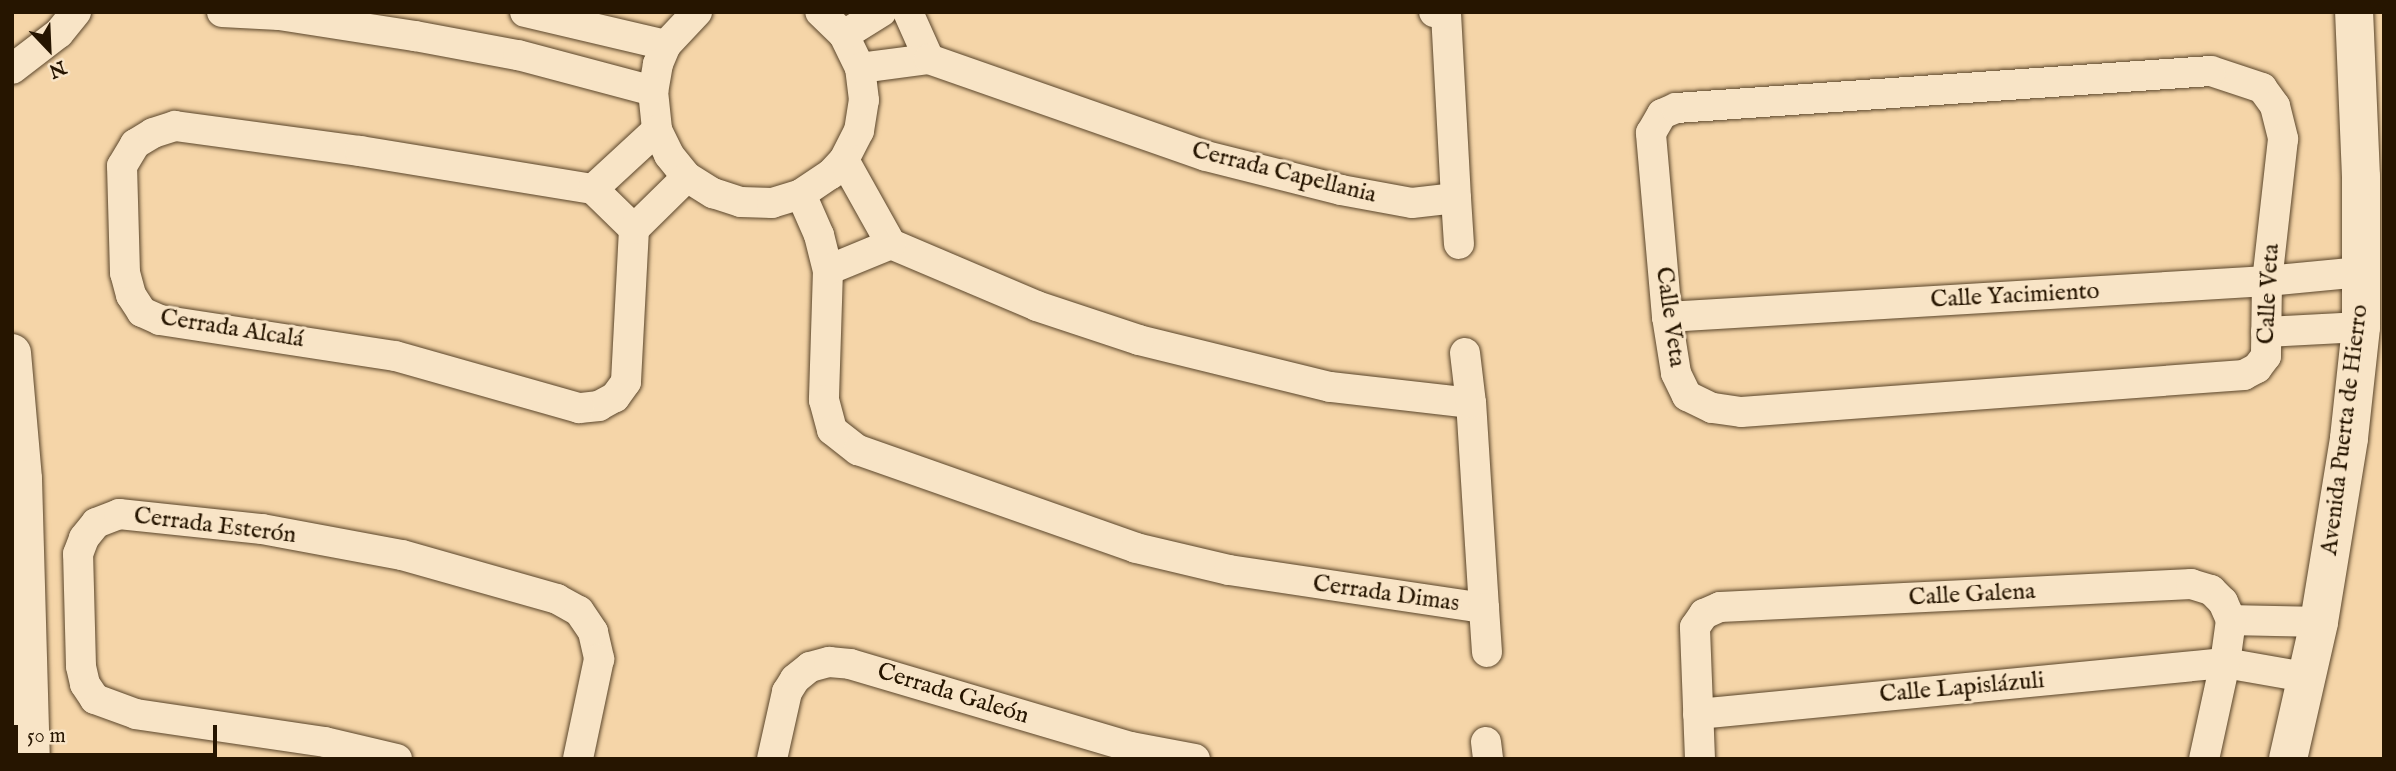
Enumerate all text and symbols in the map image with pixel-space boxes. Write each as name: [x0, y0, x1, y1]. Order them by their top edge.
north arrow: [14, 14, 84, 84]
text: N: [45, 54, 69, 83]
street label: Cerrada Capellania: [1189, 136, 1379, 210]
street label: Calle Veta: [2252, 243, 2286, 345]
street label: Calle Veta: [1649, 265, 1691, 369]
street label: Calle Yacimiento: [1930, 277, 2100, 315]
street label: Cerrada Alcalá: [158, 303, 306, 355]
street label: Avenida Puerta de Hierro: [2315, 303, 2375, 557]
street label: Cerrada Esterón: [132, 502, 298, 550]
street label: Cerrada Dimas: [1311, 569, 1461, 619]
street label: Calle Galena: [1908, 577, 2036, 613]
street label: Cerrada Galeón: [874, 657, 1032, 731]
street label: Calle Lapislázuli: [1878, 666, 2046, 710]
scale bar: [18, 712, 220, 756]
text: 50 m: [27, 723, 66, 750]

